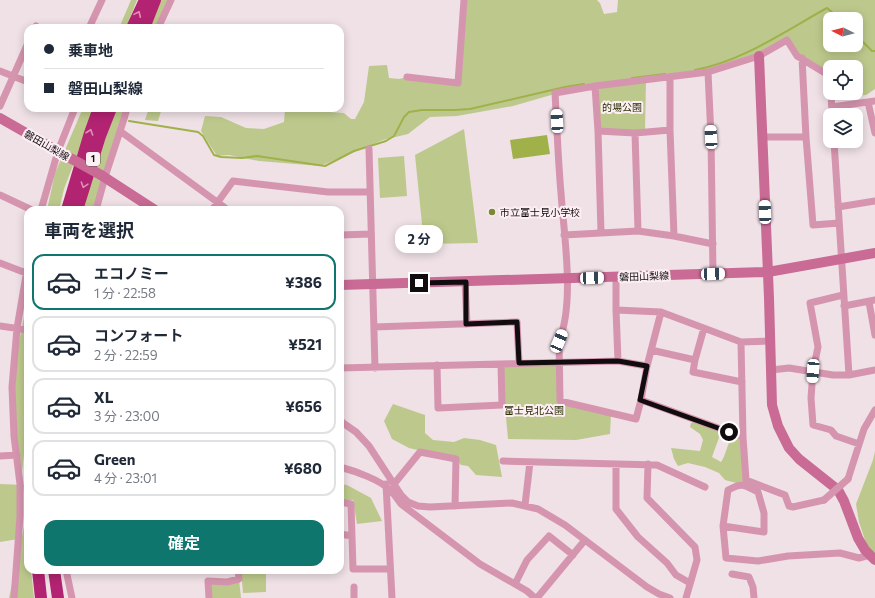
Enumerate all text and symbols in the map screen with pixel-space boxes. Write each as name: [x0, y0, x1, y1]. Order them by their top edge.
one-way arrow: [134, 11, 142, 18]
north arrow: [823, 12, 863, 52]
map controls: [823, 12, 863, 148]
text: 乗車地: [68, 41, 113, 59]
button: locate: [823, 60, 863, 100]
text: 磐田山梨線: [68, 79, 143, 97]
park label: 的場公園: [602, 101, 642, 113]
button: layers: [823, 108, 863, 148]
car: [550, 109, 564, 133]
car: [704, 125, 718, 149]
street label: 磐田山梨線: [22, 127, 72, 163]
one-way arrow: [85, 129, 94, 136]
road number: 1: [86, 152, 100, 166]
one-way arrow: [81, 181, 89, 188]
car: [759, 200, 771, 224]
place label: 市立富士見小学校: [500, 206, 580, 218]
marker: 市立富士見小学校: [487, 207, 497, 217]
text: 車両を選択: [44, 219, 134, 241]
callout: 2 分: [395, 225, 443, 253]
text: 2 分: [408, 231, 430, 247]
icon: car: [46, 264, 82, 300]
text: エコノミー: [94, 264, 169, 282]
car: [701, 268, 725, 280]
street label: 磐田山梨線: [619, 269, 669, 283]
car: [580, 272, 604, 284]
text: ¥386: [285, 273, 322, 291]
route end: [410, 274, 428, 292]
text: 1 分 · 22:58: [94, 285, 156, 301]
icon: car: [46, 326, 82, 362]
text: コンフォート: [94, 326, 184, 344]
car: [549, 328, 569, 354]
text: ¥521: [288, 335, 322, 353]
text: 2 分 · 22:59: [94, 347, 158, 363]
car: [806, 359, 820, 383]
icon: car: [46, 388, 82, 424]
text: XL: [94, 388, 113, 406]
text: ¥656: [285, 397, 322, 415]
park label: 富士見北公園: [504, 404, 564, 416]
text: 3 分 · 23:00: [94, 408, 160, 424]
route start: [720, 423, 738, 441]
icon: car: [46, 450, 82, 486]
text: Green: [94, 450, 135, 468]
text: ¥680: [284, 459, 322, 477]
text: 4 分 · 23:01: [94, 470, 157, 486]
button: 確定: [44, 520, 324, 566]

